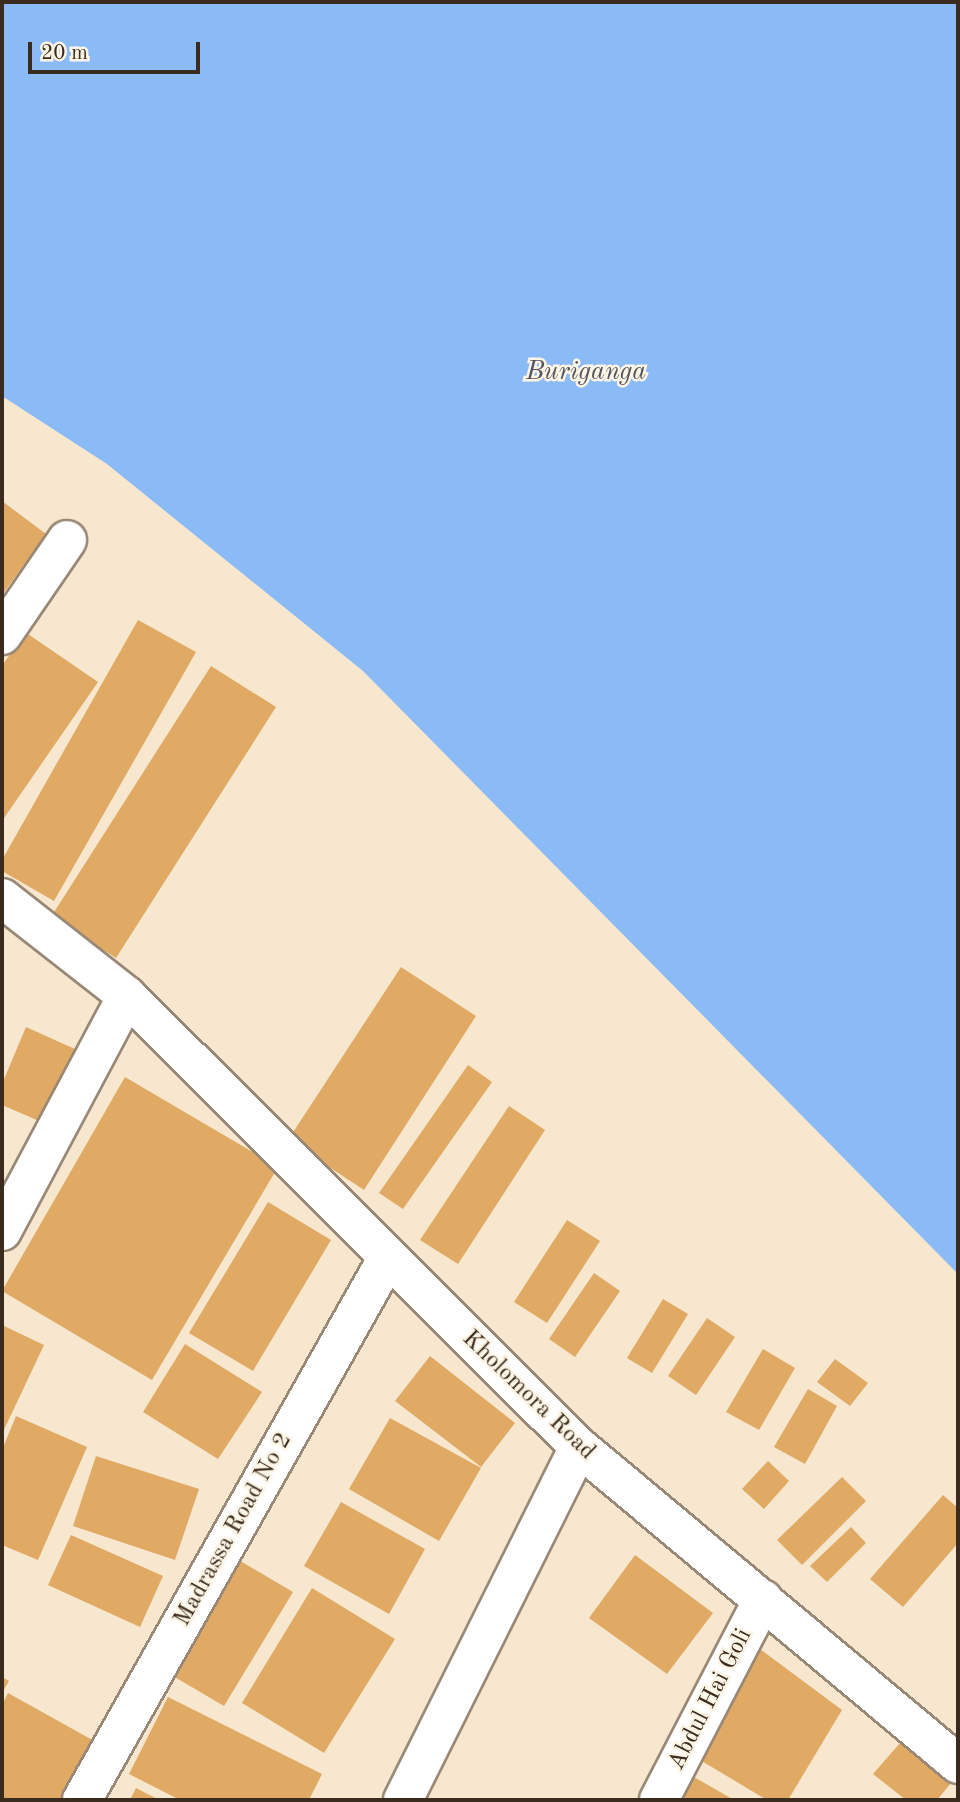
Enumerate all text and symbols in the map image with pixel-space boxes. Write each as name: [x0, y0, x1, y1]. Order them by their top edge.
scale bar: [32, 28, 203, 72]
text: 20 m: [41, 43, 88, 64]
water label: Buriganga: [526, 357, 646, 389]
street label: Kholomora Road: [455, 1325, 601, 1467]
street label: Madrassa Road No 2: [169, 1428, 299, 1632]
street label: Abdul Hai Goli: [663, 1624, 759, 1776]

